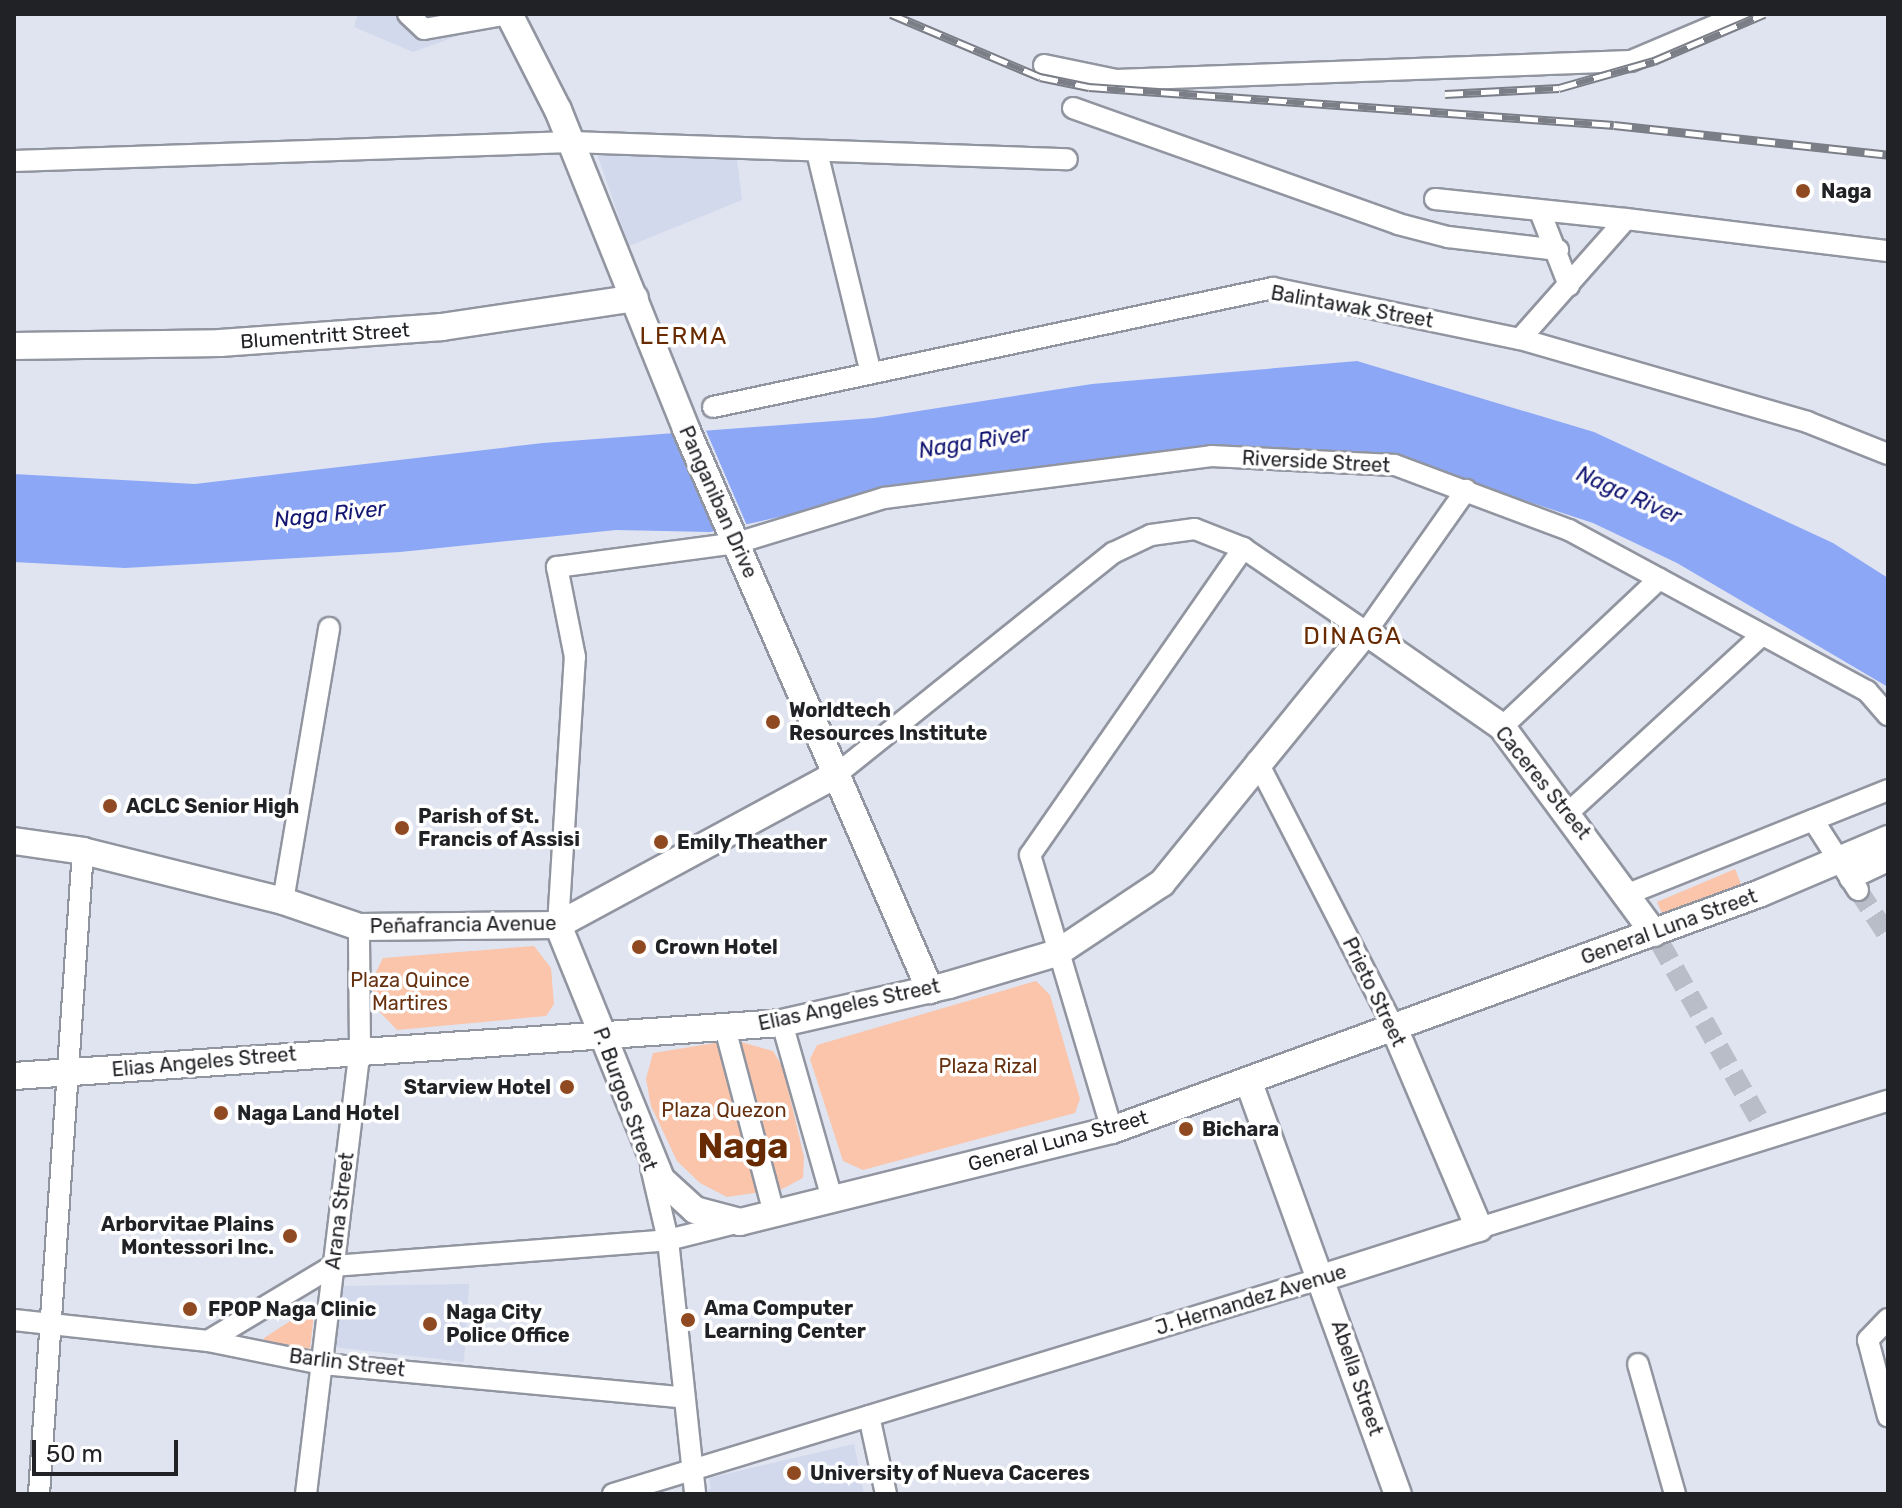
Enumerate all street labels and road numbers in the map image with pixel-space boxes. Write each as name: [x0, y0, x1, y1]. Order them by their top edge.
street label: Balintawak Street: [1269, 281, 1435, 333]
street label: Blumentritt Street: [239, 318, 411, 354]
street label: Panganiban Drive: [674, 422, 762, 582]
street label: Riverside Street: [1241, 446, 1391, 478]
street label: Caceres Street: [1490, 722, 1596, 844]
street label: General Luna Street: [1578, 884, 1760, 970]
street label: Peñafrancia Avenue: [369, 911, 557, 939]
street label: Prieto Street: [1337, 934, 1411, 1050]
street label: Elias Angeles Street: [756, 974, 942, 1036]
street label: P. Burgos Street: [588, 1024, 662, 1174]
street label: Elias Angeles Street: [111, 1042, 297, 1082]
street label: General Luna Street: [965, 1105, 1151, 1177]
street label: Arana Street: [321, 1151, 359, 1271]
street label: J. Hernandez Avenue: [1152, 1259, 1350, 1341]
street label: Abella Street: [1326, 1317, 1388, 1439]
street label: Barlin Street: [288, 1344, 406, 1382]

